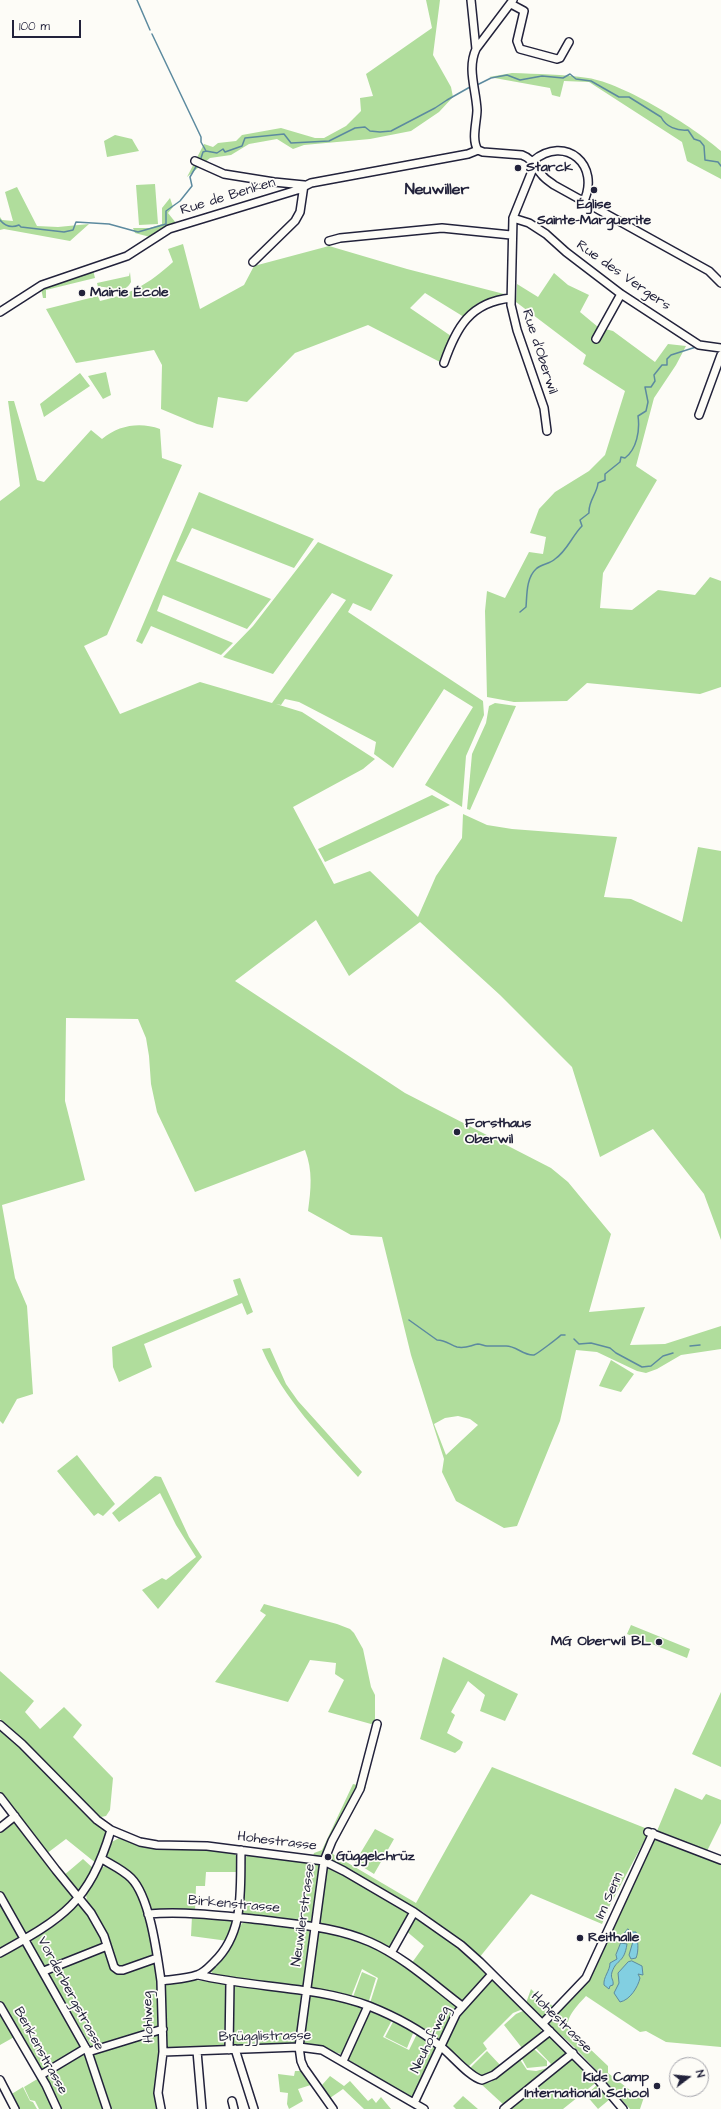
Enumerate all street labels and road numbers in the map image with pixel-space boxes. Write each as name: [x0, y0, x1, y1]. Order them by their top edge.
street label: Rue de Benken: [179, 175, 277, 219]
street label: Rue des Vergers: [573, 237, 673, 315]
street label: Rue d'Oberwil: [517, 308, 561, 396]
street label: Hohestrasse: [236, 1829, 318, 1855]
street label: Neuwilerstrasse: [288, 1863, 320, 1967]
street label: Im Senn: [592, 1870, 628, 1922]
street label: Birkenstrasse: [187, 1893, 281, 1917]
street label: Vorderbergstrasse: [33, 1934, 107, 2054]
street label: Hohestrasse: [527, 1989, 595, 2057]
street label: Hohlweg: [140, 1991, 158, 2043]
street label: Neuhofweg: [408, 2004, 454, 2076]
street label: Benkenstrasse: [9, 2005, 71, 2097]
street label: Brügglistrasse: [219, 2028, 311, 2046]

